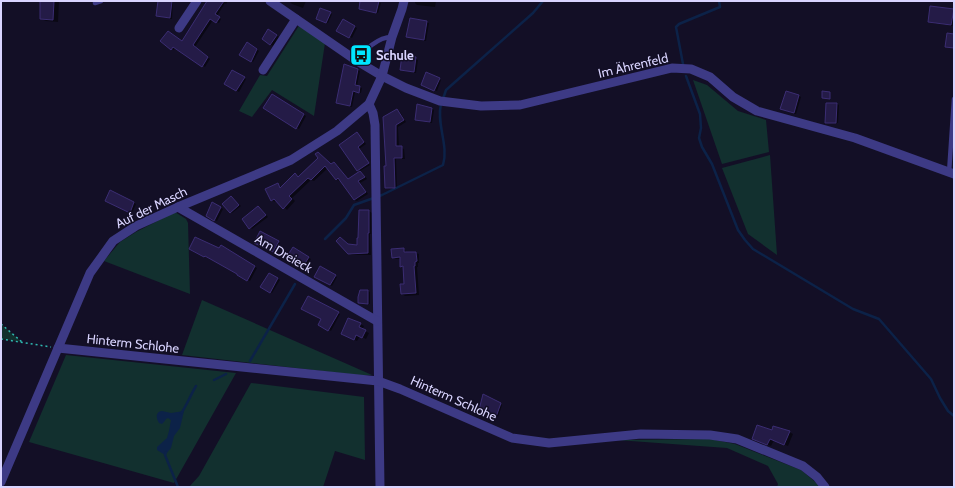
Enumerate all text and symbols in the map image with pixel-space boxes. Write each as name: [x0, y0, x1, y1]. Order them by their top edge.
bus stop icon: Schule: [348, 42, 374, 68]
place label: Schule: [376, 47, 414, 63]
street label: Im Ährenfeld: [596, 49, 670, 81]
street label: Auf der Masch: [113, 183, 189, 231]
street label: Am Dreieck: [253, 230, 316, 276]
street label: Hinterm Schlohe: [86, 330, 180, 356]
street label: Hinterm Schlohe: [408, 372, 500, 424]

